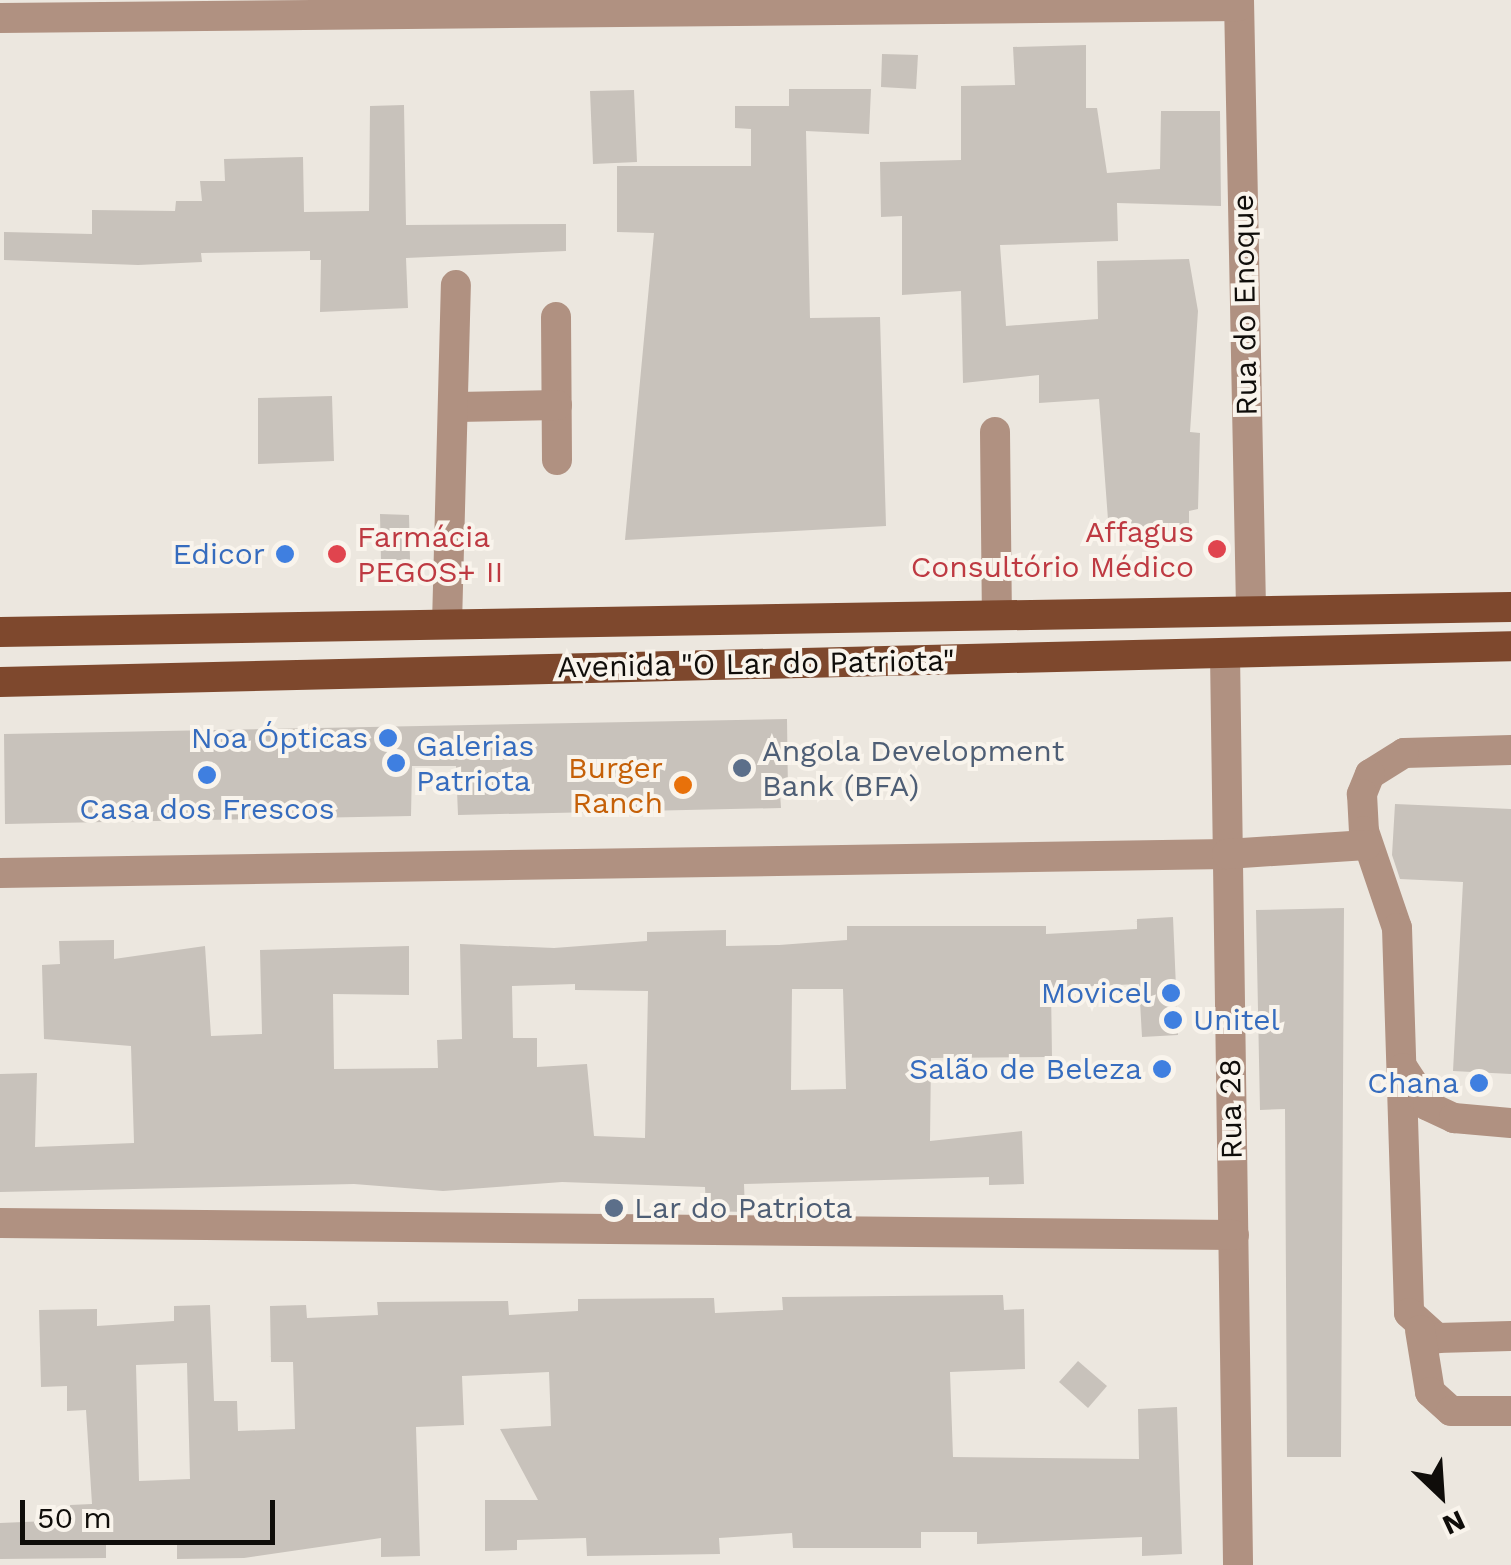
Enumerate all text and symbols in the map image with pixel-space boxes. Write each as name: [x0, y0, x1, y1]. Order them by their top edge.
street label: Rua do Enoque: [1225, 193, 1265, 417]
place label: Affagus Consultório Médico: [911, 514, 1194, 584]
place label: Farmácia PEGOS+ II: [357, 519, 503, 590]
place label: Edicor: [173, 536, 265, 572]
marker: Affagus Consultório Médico: [1204, 536, 1230, 562]
marker: Edicor: [274, 543, 296, 565]
marker: Farmácia PEGOS+ II: [326, 543, 348, 565]
street label: Avenida "O Lar do Patriota": [556, 643, 956, 685]
place label: Noa Ópticas: [190, 720, 368, 756]
marker: Noa Ópticas: [377, 727, 399, 749]
place label: Galerias Patriota: [416, 728, 534, 798]
place label: Angola Development Bank (BFA): [762, 733, 1065, 804]
place label: Burger Ranch: [568, 750, 663, 820]
marker: Galerias Patriota: [385, 752, 407, 774]
marker: Angola Development Bank (BFA): [731, 757, 753, 779]
marker: Casa dos Frescos: [196, 764, 218, 786]
marker: Burger Ranch: [672, 774, 694, 796]
place label: Casa dos Frescos: [79, 791, 335, 827]
place label: Movicel: [1041, 975, 1151, 1011]
marker: Movicel: [1160, 982, 1182, 1004]
place label: Unitel: [1193, 1002, 1280, 1038]
marker: Unitel: [1162, 1009, 1184, 1031]
place label: Salão de Beleza: [909, 1051, 1142, 1087]
marker: Salão de Beleza: [1151, 1058, 1173, 1080]
street label: Rua 28: [1212, 1058, 1250, 1160]
place label: Chana: [1367, 1065, 1459, 1101]
marker: Chana: [1468, 1072, 1490, 1094]
place label: Lar do Patriota: [634, 1190, 853, 1226]
marker: Lar do Patriota: [603, 1197, 625, 1219]
north arrow: [1391, 1445, 1491, 1545]
scale bar: [25, 1480, 280, 1542]
text: 50 m: [37, 1500, 112, 1535]
text: N: [1438, 1503, 1470, 1542]

